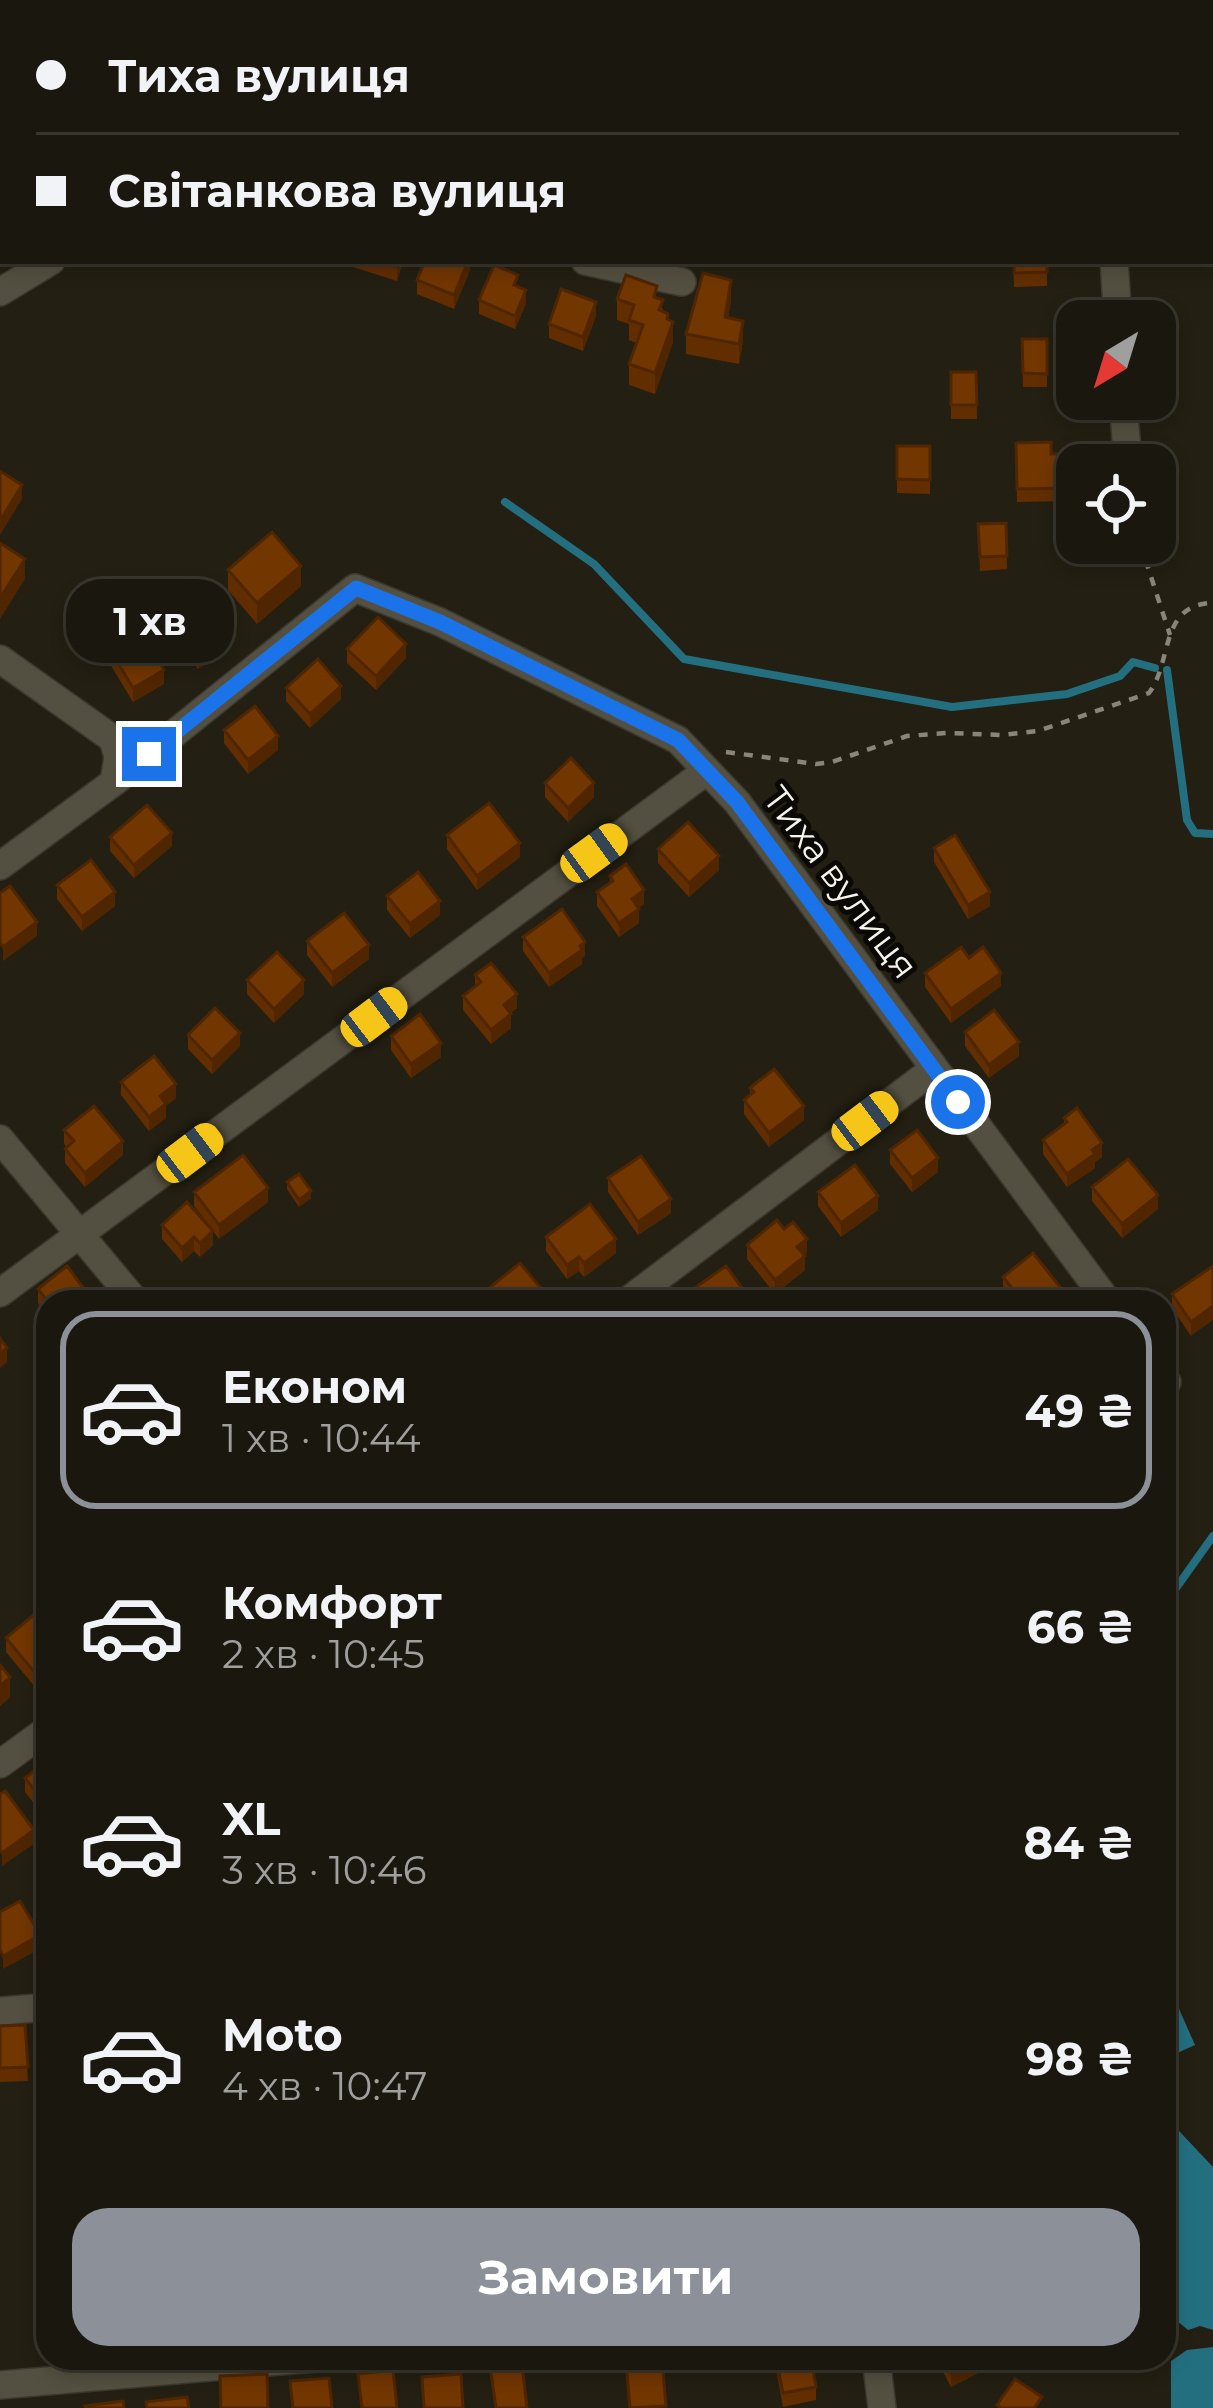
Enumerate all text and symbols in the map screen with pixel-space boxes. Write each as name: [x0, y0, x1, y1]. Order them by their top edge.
text: Тиха вулиця: [108, 48, 410, 103]
text: Світанкова вулиця: [108, 163, 566, 218]
north arrow: [1056, 300, 1176, 420]
map controls: [1056, 300, 1176, 564]
button: locate: [1056, 444, 1176, 564]
callout: 1 хв: [65, 580, 233, 664]
text: 1 хв: [113, 597, 187, 645]
route end: [122, 727, 176, 781]
street label: Тиха вулиця: [754, 777, 928, 987]
car: [554, 817, 634, 889]
car: [334, 981, 414, 1053]
route start: [931, 1075, 985, 1129]
car: [825, 1085, 905, 1157]
car: [150, 1117, 230, 1189]
icon: car: [78, 1356, 186, 1464]
text: Економ: [222, 1359, 407, 1414]
text: 49 ₴: [1025, 1383, 1134, 1438]
text: 1 хв · 10:44: [222, 1414, 421, 1462]
icon: car: [78, 1572, 186, 1680]
text: Комфорт: [222, 1575, 442, 1630]
text: 66 ₴: [1027, 1599, 1134, 1654]
text: 2 хв · 10:45: [222, 1630, 425, 1678]
icon: car: [78, 1788, 186, 1896]
text: XL: [222, 1791, 280, 1846]
text: 84 ₴: [1023, 1815, 1134, 1870]
text: 3 хв · 10:46: [222, 1846, 426, 1894]
icon: car: [78, 2004, 186, 2112]
text: Moto: [222, 2007, 343, 2062]
text: 98 ₴: [1026, 2031, 1134, 2086]
text: 4 хв · 10:47: [222, 2062, 427, 2110]
button: Замовити: [72, 2208, 1140, 2346]

